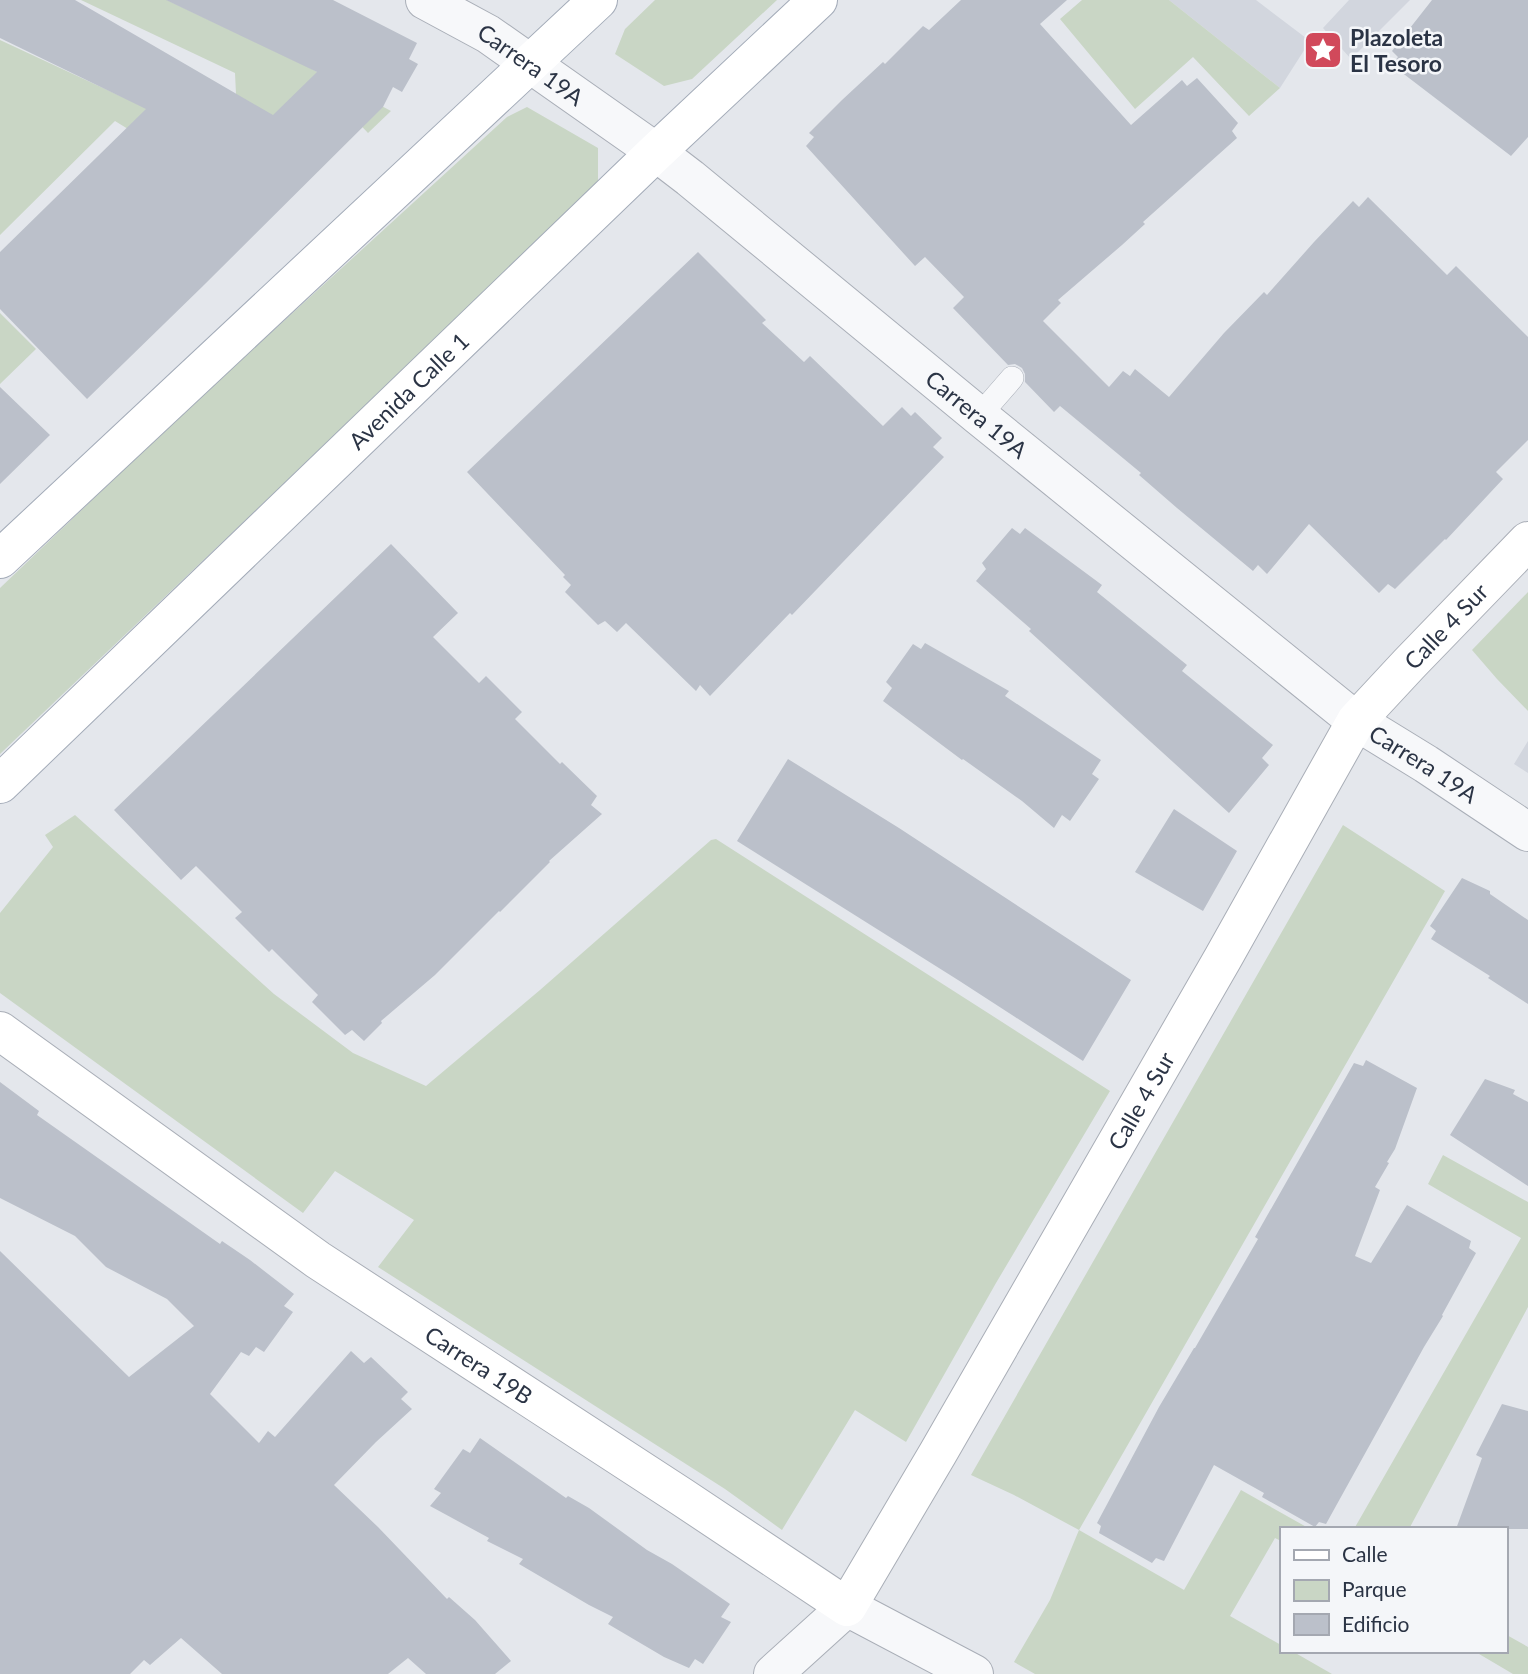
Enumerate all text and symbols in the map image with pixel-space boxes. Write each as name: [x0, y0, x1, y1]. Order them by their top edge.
street label: Carrera 19A: [473, 17, 590, 111]
place label: Plazoleta El Tesoro: [1350, 23, 1443, 77]
place icon: Plazoleta El Tesoro: [1302, 29, 1344, 71]
street label: Avenida Calle 1: [342, 326, 474, 455]
street label: Carrera 19A: [920, 364, 1034, 464]
street label: Calle 4 Sur: [1398, 577, 1494, 675]
street label: Carrera 19A: [1364, 719, 1484, 809]
street label: Calle 4 Sur: [1102, 1046, 1180, 1155]
street label: Carrera 19B: [420, 1320, 538, 1410]
legend: [1280, 1527, 1507, 1653]
text: Calle: [1342, 1541, 1387, 1566]
text: Parque: [1342, 1576, 1407, 1601]
text: Edificio: [1342, 1611, 1410, 1636]

